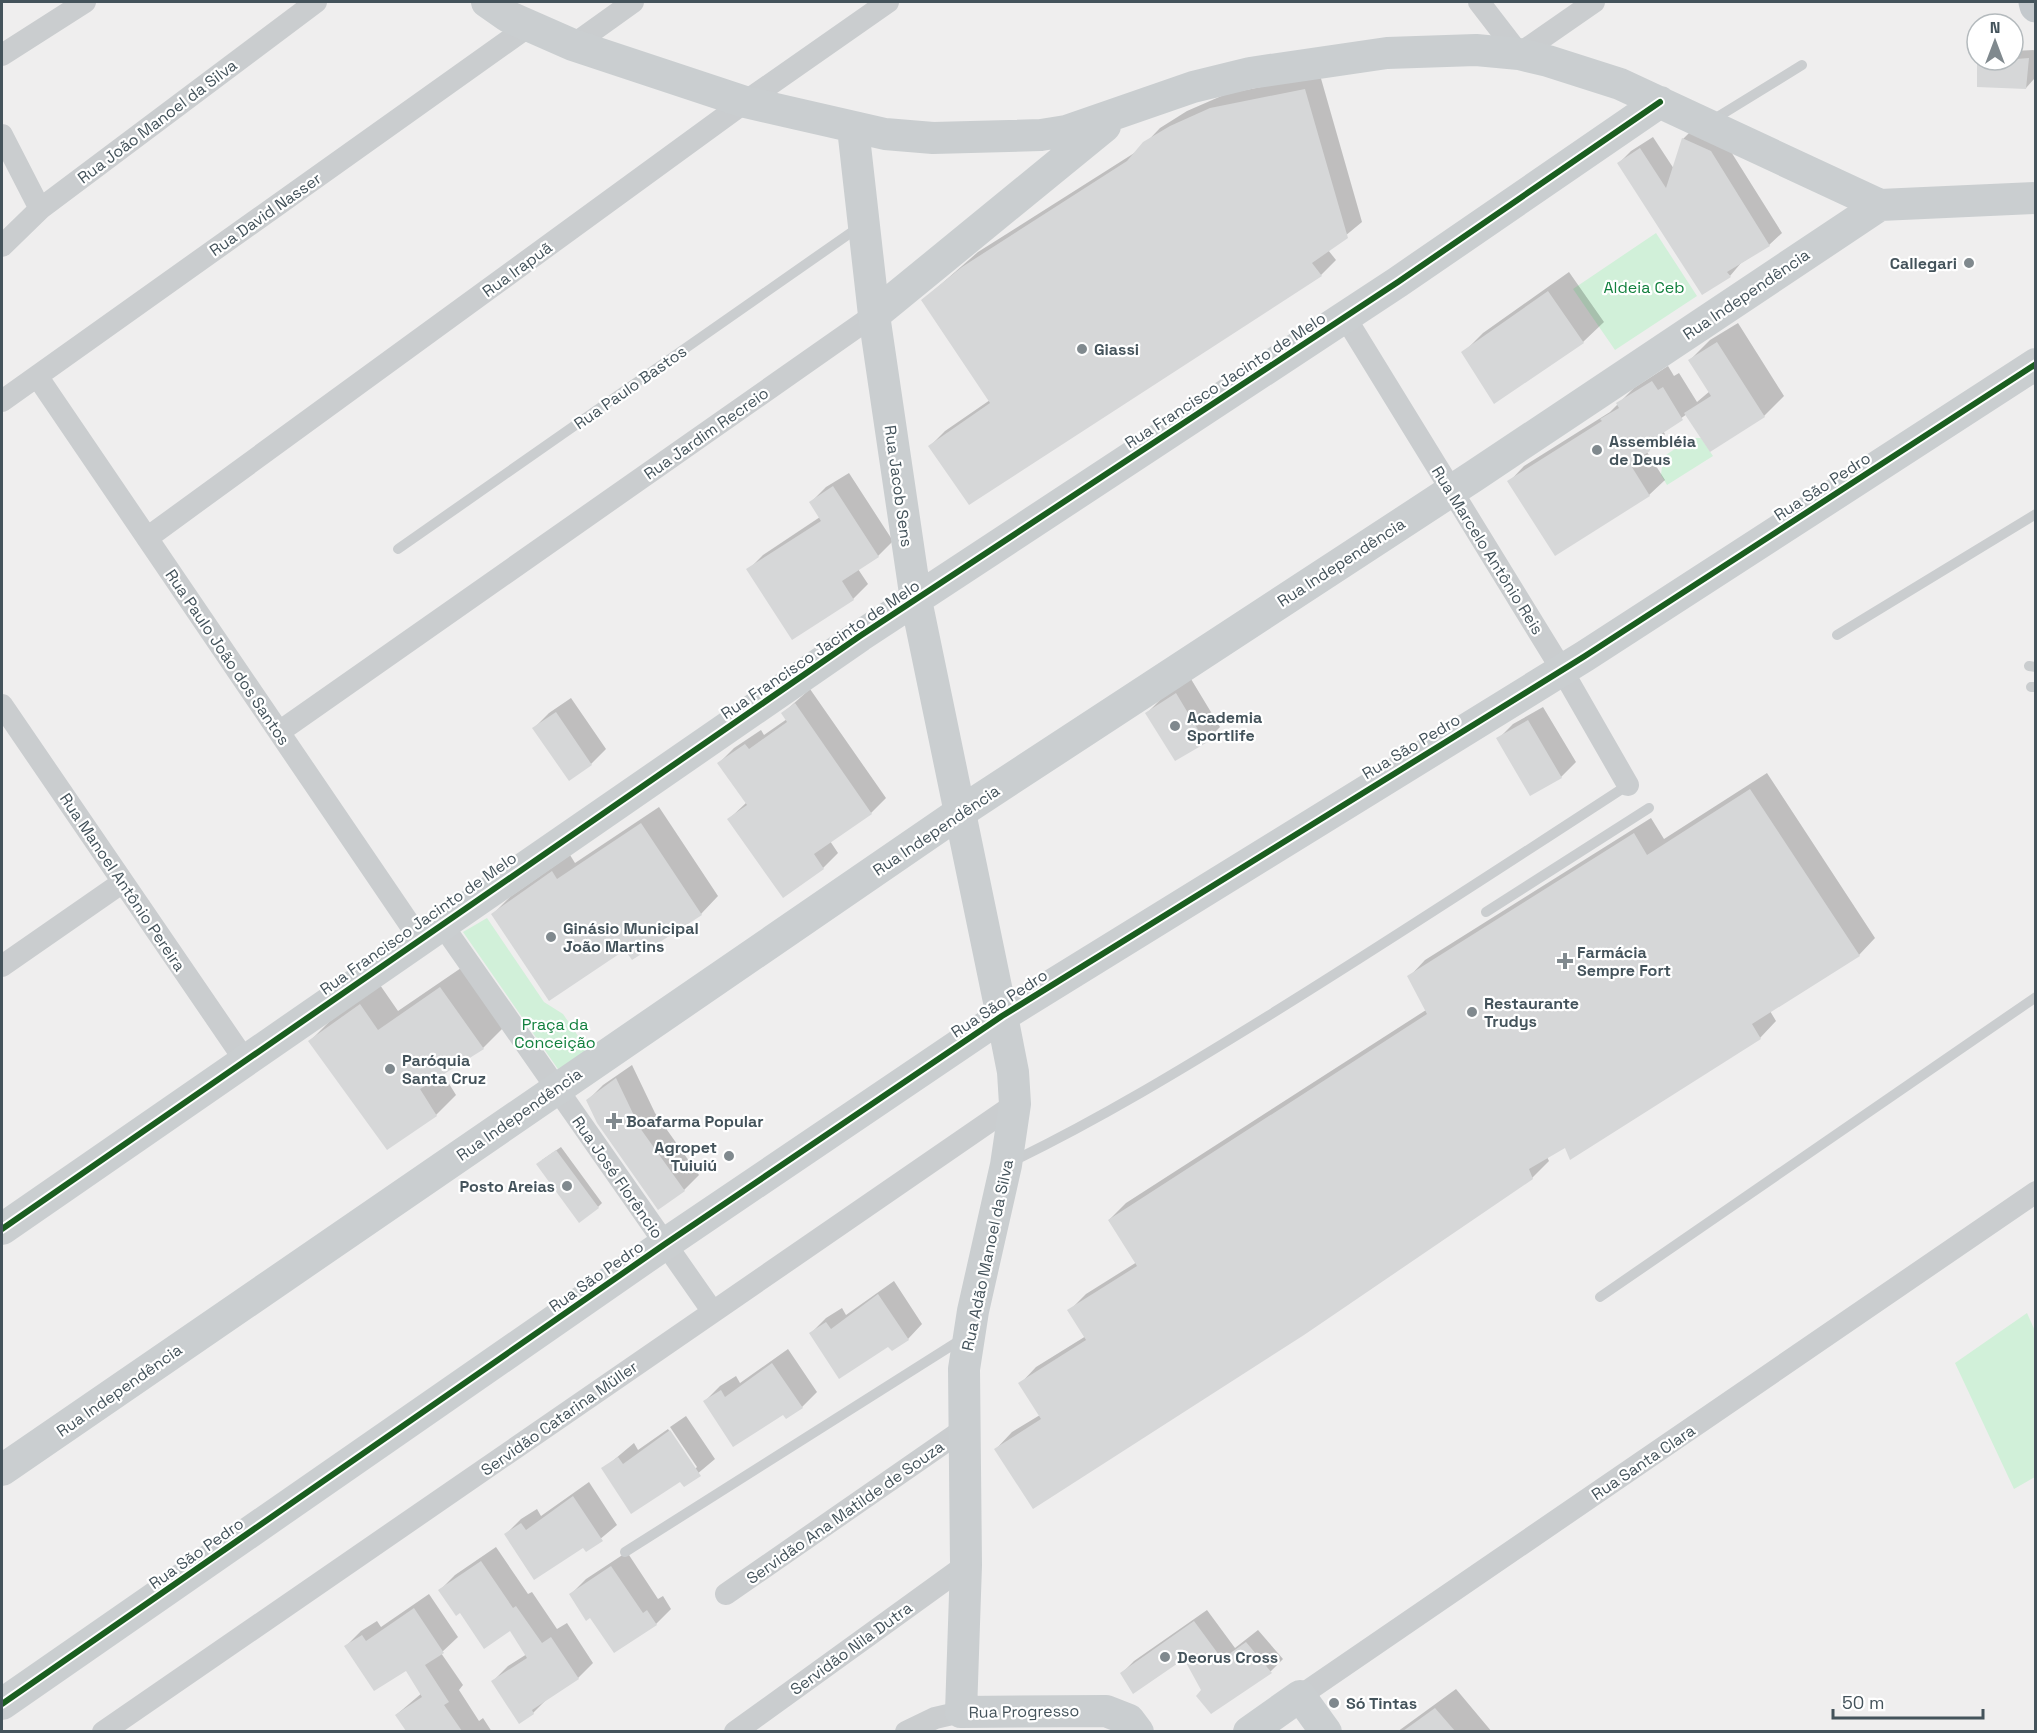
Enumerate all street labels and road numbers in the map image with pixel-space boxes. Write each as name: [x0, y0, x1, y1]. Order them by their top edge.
street label: Rua João Manoel da Silva: [73, 55, 241, 188]
street label: Rua David Nasser: [205, 168, 325, 261]
street label: Rua Irapuã: [478, 237, 556, 302]
street label: Rua Independência: [1679, 244, 1814, 345]
street label: Rua Francisco Jacinto de Melo: [1121, 308, 1330, 453]
street label: Rua Paulo Bastos: [570, 341, 691, 434]
street label: Rua Jardim Recreio: [640, 383, 773, 484]
street label: Rua Jacob Sens: [880, 424, 917, 548]
street label: Rua São Pedro: [1770, 447, 1874, 525]
street label: Rua Marcelo Antônio Reis: [1427, 462, 1548, 639]
street label: Rua Independência: [1273, 513, 1409, 612]
street label: Rua Paulo João dos Santos: [161, 565, 294, 749]
street label: Rua Francisco Jacinto de Melo: [717, 575, 924, 724]
street label: Rua São Pedro: [1358, 709, 1464, 784]
street label: Rua Independência: [869, 780, 1004, 881]
street label: Rua Manoel Antônio Pereira: [55, 789, 190, 975]
street label: Rua Francisco Jacinto de Melo: [316, 847, 521, 1000]
street label: Rua São Pedro: [947, 964, 1051, 1042]
street label: Rua Independência: [452, 1063, 586, 1166]
street label: Rua José Florêncio: [567, 1112, 668, 1243]
street label: Rua Adão Manoel da Silva: [957, 1157, 1018, 1353]
street label: Rua São Pedro: [545, 1236, 648, 1317]
street label: Rua Independência: [52, 1339, 186, 1442]
street label: Servidão Catarina Müller: [477, 1356, 642, 1481]
street label: Rua Santa Clara: [1587, 1420, 1699, 1505]
street label: Servidão Ana Matilde de Souza: [742, 1436, 948, 1589]
street label: Rua São Pedro: [145, 1513, 248, 1594]
street label: Servidão Nila Dutra: [786, 1597, 916, 1700]
street label: Rua Progresso: [968, 1700, 1080, 1723]

